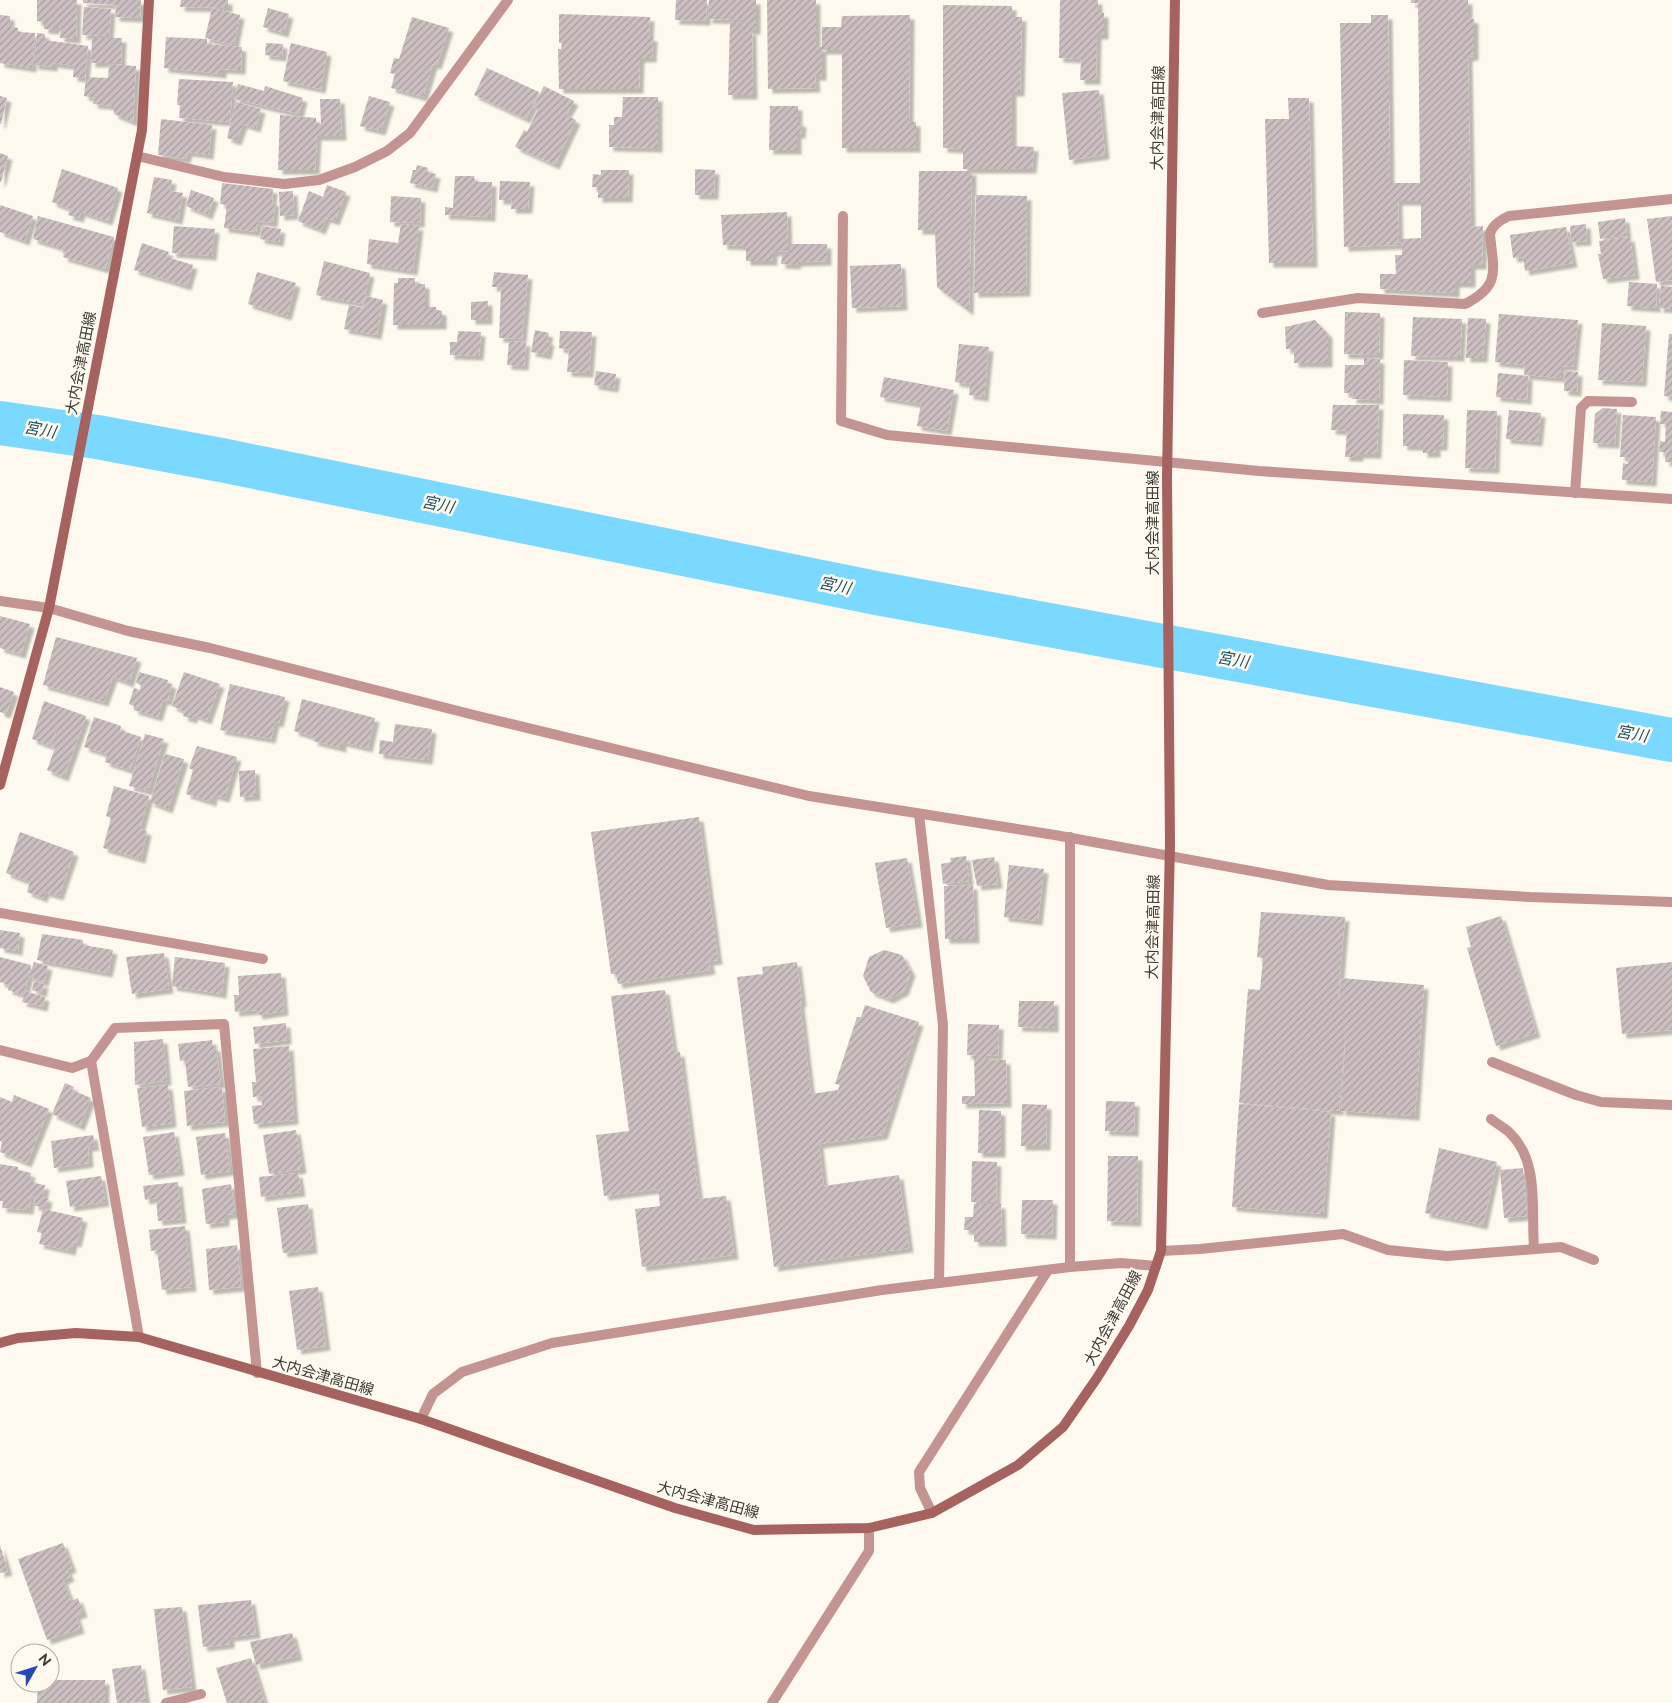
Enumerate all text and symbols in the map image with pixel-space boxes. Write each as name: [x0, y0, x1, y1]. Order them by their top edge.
street label: 大内会津高田線: [1148, 65, 1168, 171]
street label: 大内会津高田線: [62, 310, 100, 416]
water label: 宮川: [22, 417, 59, 442]
street label: 大内会津高田線: [1144, 470, 1162, 576]
water label: 宮川: [420, 492, 457, 518]
water label: 宮川: [817, 573, 854, 599]
water label: 宮川: [1215, 647, 1252, 672]
water label: 宮川: [1614, 721, 1651, 746]
street label: 大内会津高田線: [1143, 874, 1163, 980]
street label: 大内会津高田線: [1080, 1267, 1146, 1369]
street label: 大内会津高田線: [270, 1353, 376, 1399]
street label: 大内会津高田線: [655, 1478, 761, 1522]
north arrow: [10, 1643, 60, 1693]
text: N: [36, 1651, 55, 1669]

